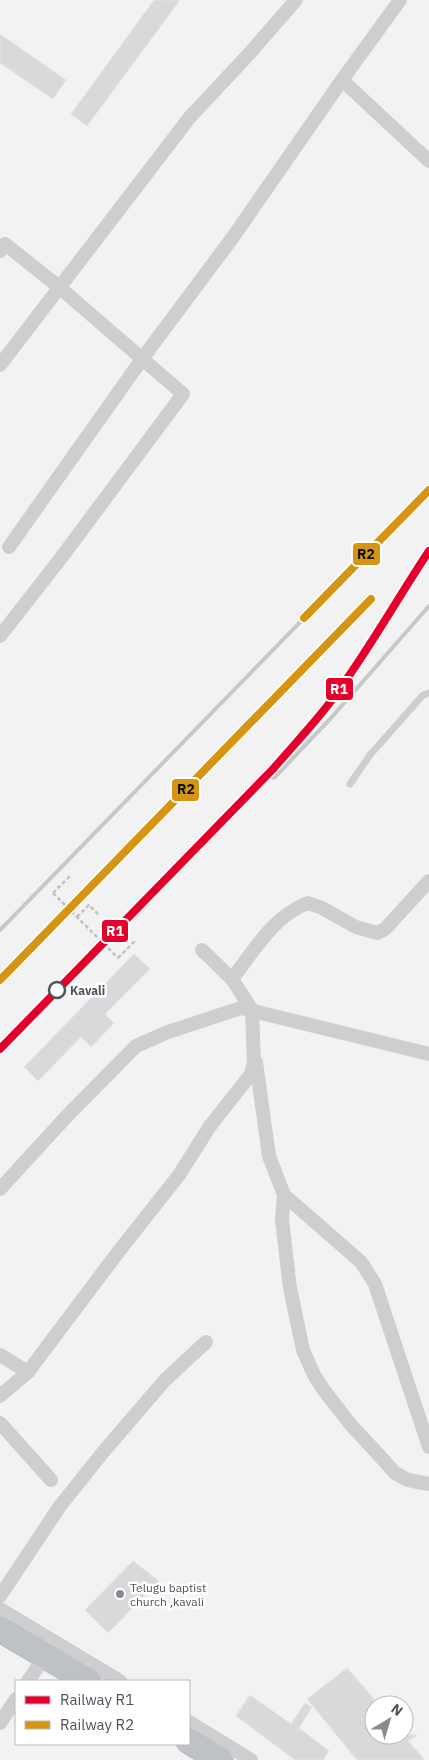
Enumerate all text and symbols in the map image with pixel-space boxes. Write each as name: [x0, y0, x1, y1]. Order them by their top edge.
line badge: R2: [352, 542, 381, 566]
text: R2: [357, 545, 375, 563]
line badge: R1: [325, 677, 354, 701]
text: R1: [330, 680, 349, 698]
line badge: R2: [171, 778, 200, 802]
text: R2: [177, 780, 195, 798]
line badge: R1: [101, 919, 129, 943]
text: R1: [106, 922, 125, 940]
marker: Kavali: [48, 981, 66, 999]
place label: Kavali: [70, 983, 105, 998]
place label: Telugu baptist church ,kavali: [130, 1580, 206, 1609]
marker: Telugu baptist church ,kavali: [114, 1588, 126, 1600]
legend: [15, 1680, 190, 1745]
text: Railway R1: [60, 1690, 134, 1709]
north arrow: [364, 1695, 414, 1745]
text: N: [387, 1700, 407, 1720]
text: Railway R2: [60, 1715, 134, 1734]

